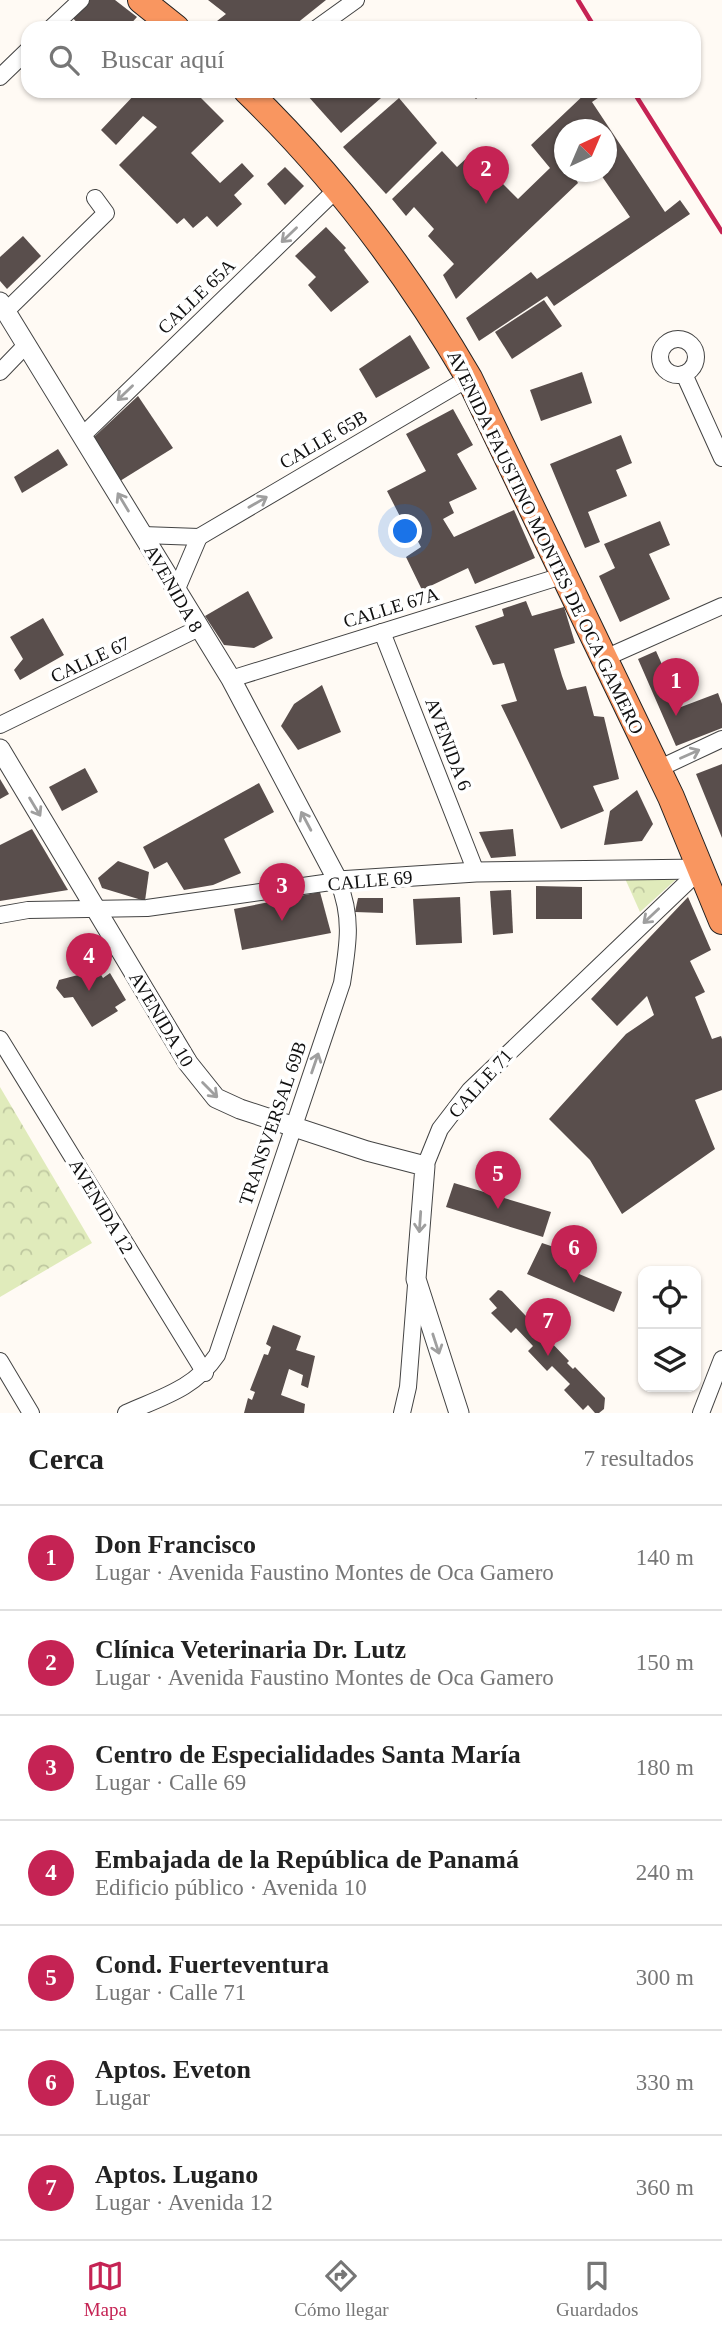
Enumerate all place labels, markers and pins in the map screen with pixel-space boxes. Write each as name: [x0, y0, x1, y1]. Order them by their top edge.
pin: 2: [463, 146, 509, 204]
pin: 1: [653, 658, 699, 716]
pin: 3: [259, 863, 305, 921]
pin: 4: [66, 933, 112, 991]
pin: 5: [475, 1151, 521, 1209]
pin: 6: [551, 1225, 597, 1283]
pin: 7: [525, 1298, 571, 1356]

